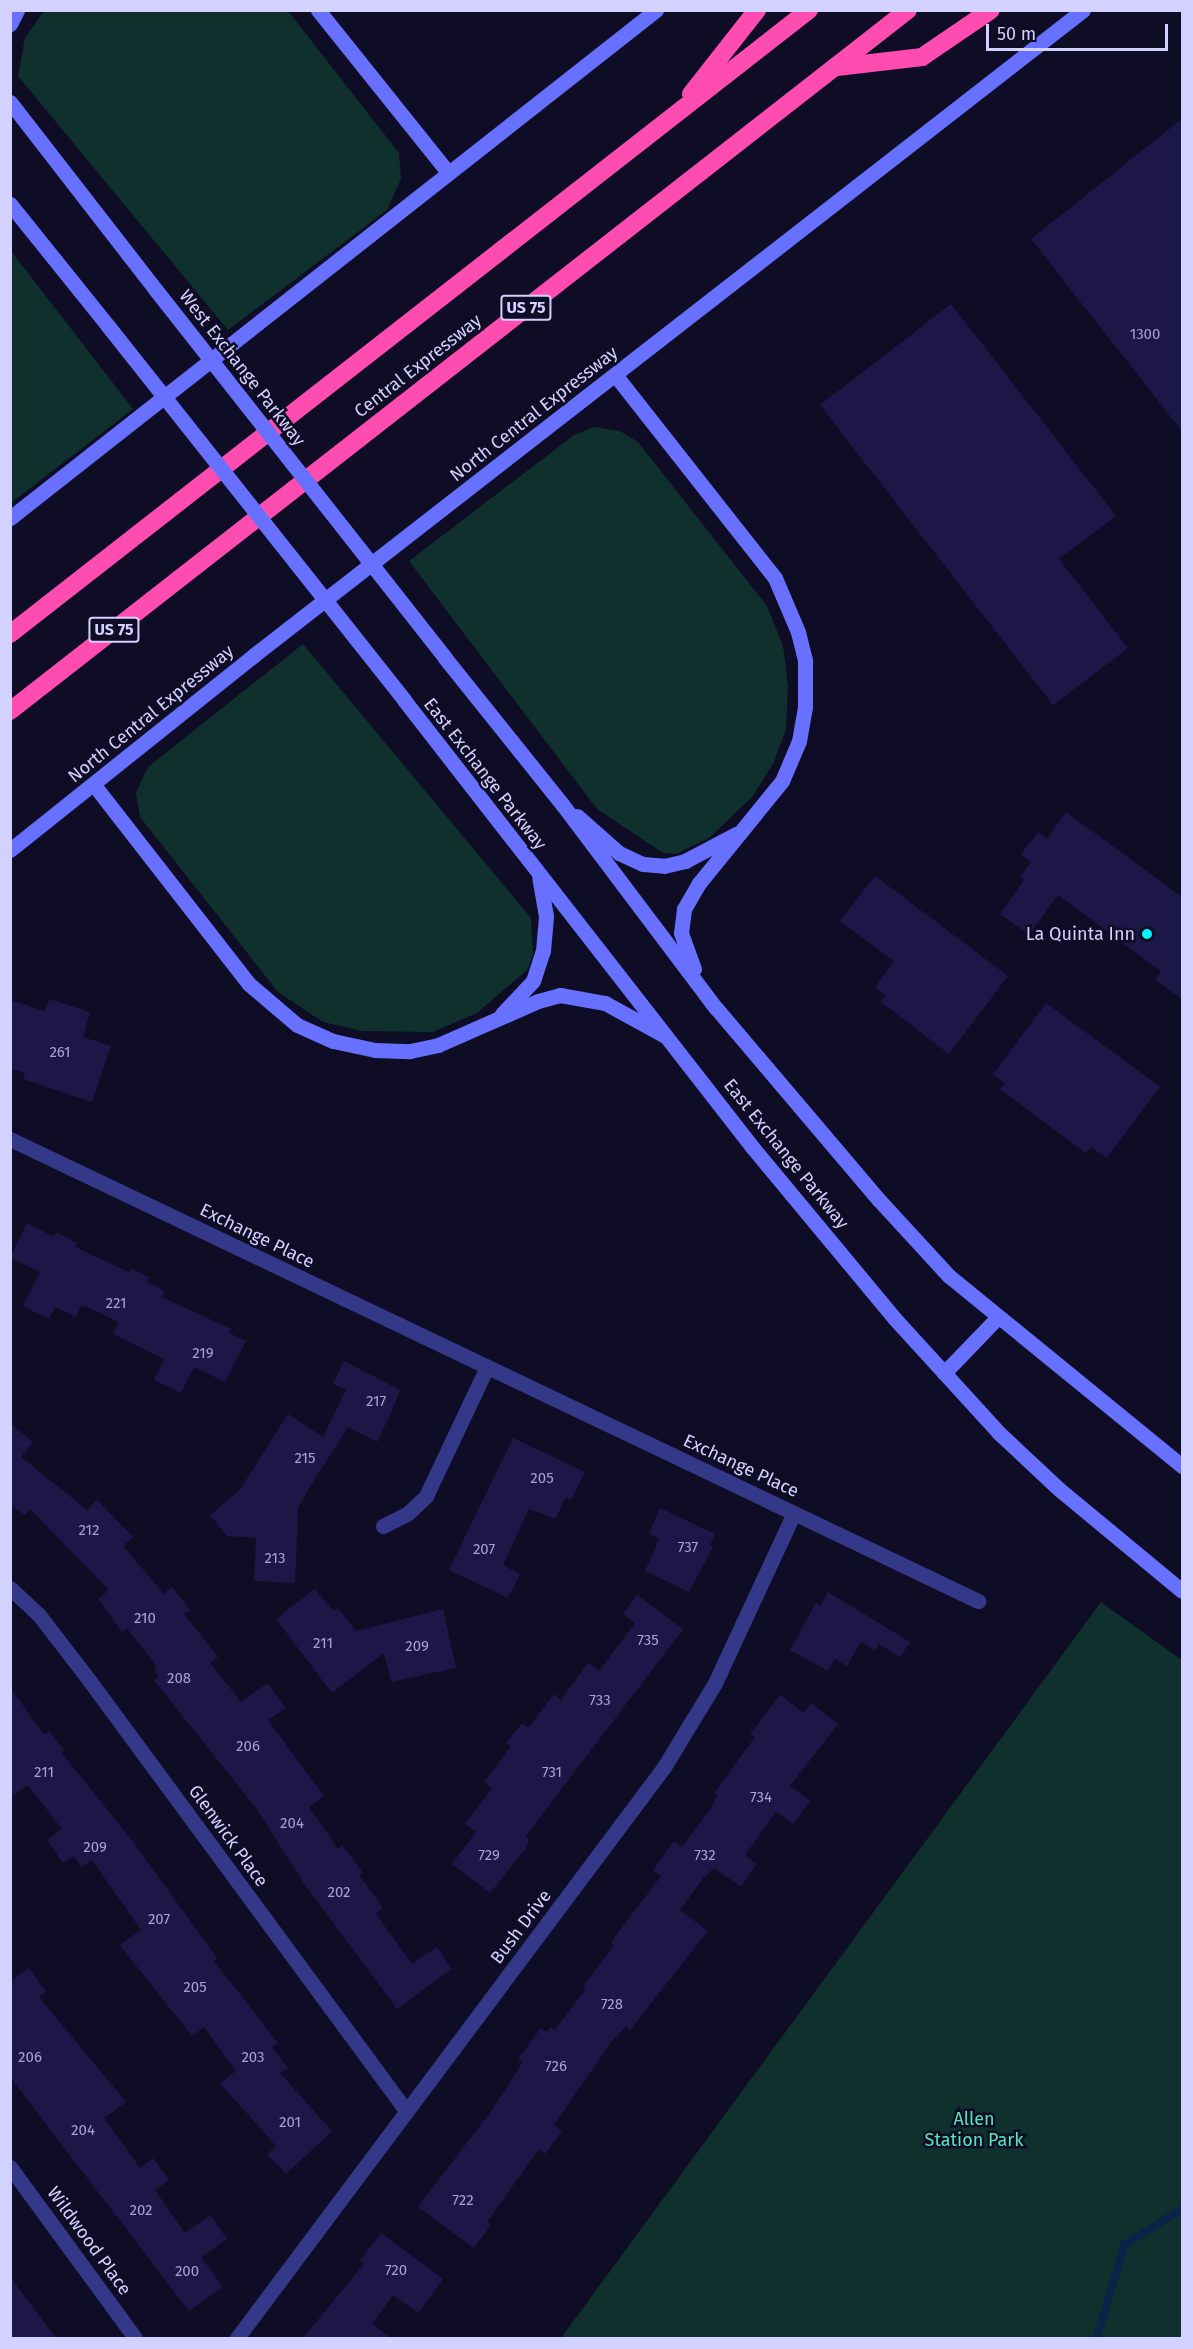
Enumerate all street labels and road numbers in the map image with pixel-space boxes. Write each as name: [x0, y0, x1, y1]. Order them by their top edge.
street label: West Exchange Parkway: [174, 286, 310, 450]
road number: US 75: [499, 295, 553, 321]
street label: Central Expressway: [350, 310, 486, 422]
street label: North Central Expressway: [446, 342, 622, 486]
road number: US 75: [87, 617, 141, 643]
street label: North Central Expressway: [64, 640, 238, 788]
street label: East Exchange Parkway: [419, 694, 551, 854]
street label: East Exchange Parkway: [719, 1075, 853, 1233]
street label: Exchange Place: [196, 1199, 318, 1273]
street label: Exchange Place: [680, 1430, 802, 1502]
street label: Glenwick Place: [184, 1781, 272, 1891]
street label: Bush Drive: [486, 1886, 556, 1968]
street label: Wildwood Place: [42, 2183, 136, 2299]

